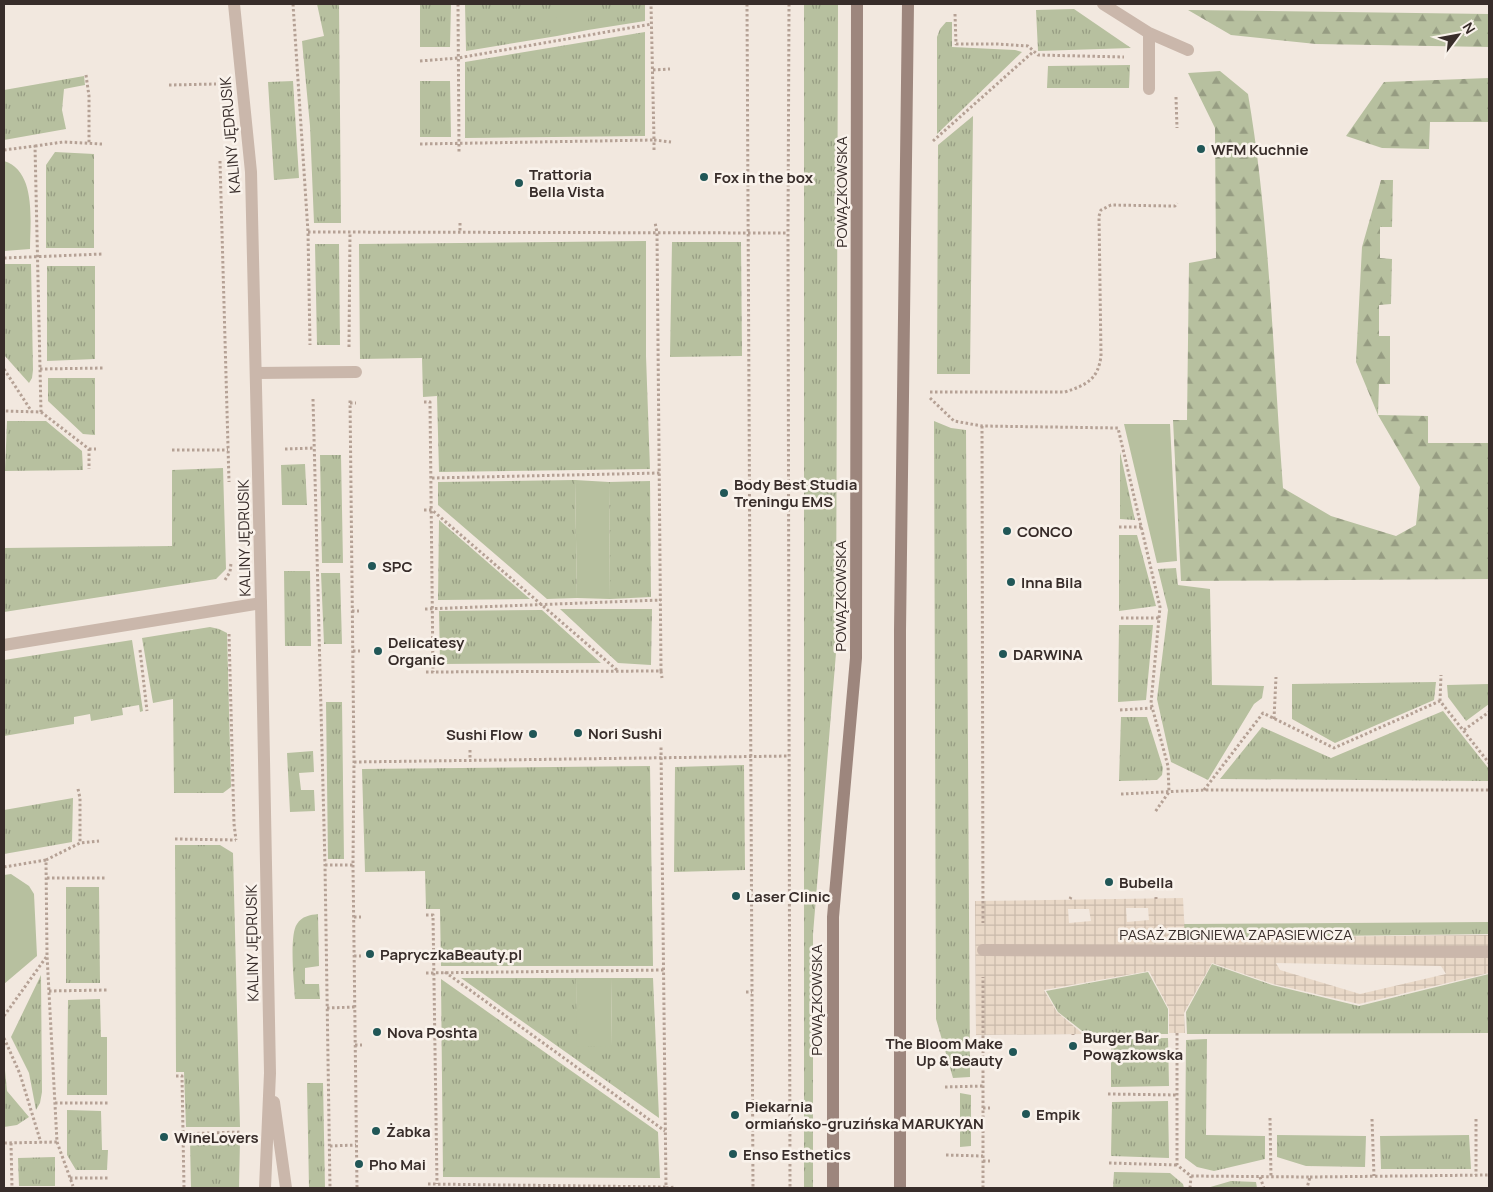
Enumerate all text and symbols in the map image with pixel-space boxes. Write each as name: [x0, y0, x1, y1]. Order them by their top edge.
north arrow: [1433, 10, 1483, 60]
text: N: [1459, 19, 1480, 37]
street label: KALINY JĘDRUSIK: [214, 76, 246, 194]
street label: POWĄZKOWSKA: [831, 136, 852, 248]
place label: WFM Kuchnie: [1211, 139, 1309, 160]
marker: WFM Kuchnie: [1195, 143, 1207, 155]
place label: Trattoria Bella Vista: [529, 164, 604, 202]
place label: Fox in the box: [714, 167, 814, 188]
marker: Fox in the box: [698, 171, 710, 183]
marker: Trattoria Bella Vista: [513, 177, 525, 189]
place label: Body Best Studia Treningu EMS: [734, 474, 857, 512]
street label: KALINY JĘDRUSIK: [232, 479, 256, 597]
marker: Body Best Studia Treningu EMS: [718, 487, 730, 499]
place label: CONCO: [1017, 521, 1072, 542]
marker: CONCO: [1001, 525, 1013, 537]
street label: POWĄZKOWSKA: [830, 540, 851, 652]
place label: SPC: [382, 556, 413, 577]
marker: SPC: [366, 560, 378, 572]
place label: Inna Bila: [1021, 572, 1082, 593]
marker: Inna Bila: [1005, 576, 1017, 588]
place label: Delicatesy Organic: [388, 632, 465, 670]
place label: DARWINA: [1013, 644, 1083, 665]
marker: Delicatesy Organic: [372, 645, 384, 657]
marker: DARWINA: [997, 648, 1009, 660]
place label: Nori Sushi: [588, 723, 662, 744]
place label: Sushi Flow: [446, 724, 523, 745]
marker: Nori Sushi: [572, 727, 584, 739]
marker: Sushi Flow: [527, 728, 539, 740]
place label: Bubella: [1119, 872, 1173, 893]
marker: Bubella: [1103, 876, 1115, 888]
street label: KALINY JĘDRUSIK: [240, 884, 264, 1002]
place label: Laser Clinic: [746, 886, 831, 907]
marker: Laser Clinic: [730, 890, 742, 902]
street label: PASAŻ ZBIGNIEWA ZAPASIEWICZA: [1119, 924, 1353, 945]
place label: PapryczkaBeauty.pl: [380, 944, 522, 965]
street label: POWĄZKOWSKA: [806, 944, 827, 1056]
marker: PapryczkaBeauty.pl: [364, 948, 376, 960]
place label: Nova Poshta: [387, 1022, 477, 1043]
marker: Nova Poshta: [371, 1026, 383, 1038]
place label: Burger Bar Powązkowska: [1083, 1027, 1183, 1065]
place label: The Bloom Make Up & Beauty: [885, 1033, 1004, 1071]
marker: Burger Bar Powązkowska: [1067, 1040, 1079, 1052]
marker: The Bloom Make Up & Beauty: [1007, 1046, 1019, 1058]
place label: Piekarnia ormiańsko-gruzińska MARUKYAN: [745, 1096, 984, 1134]
place label: Empik: [1036, 1104, 1081, 1125]
marker: Empik: [1020, 1108, 1032, 1120]
marker: Piekarnia ormiańsko-gruzińska MARUKYAN: [729, 1109, 741, 1121]
place label: Żabka: [386, 1121, 431, 1142]
marker: Żabka: [370, 1125, 382, 1137]
place label: WineLovers: [174, 1127, 259, 1148]
marker: WineLovers: [158, 1131, 170, 1143]
place label: Enso Esthetics: [743, 1144, 851, 1165]
marker: Enso Esthetics: [727, 1148, 739, 1160]
place label: Pho Mai: [369, 1154, 426, 1175]
marker: Pho Mai: [353, 1158, 365, 1170]

